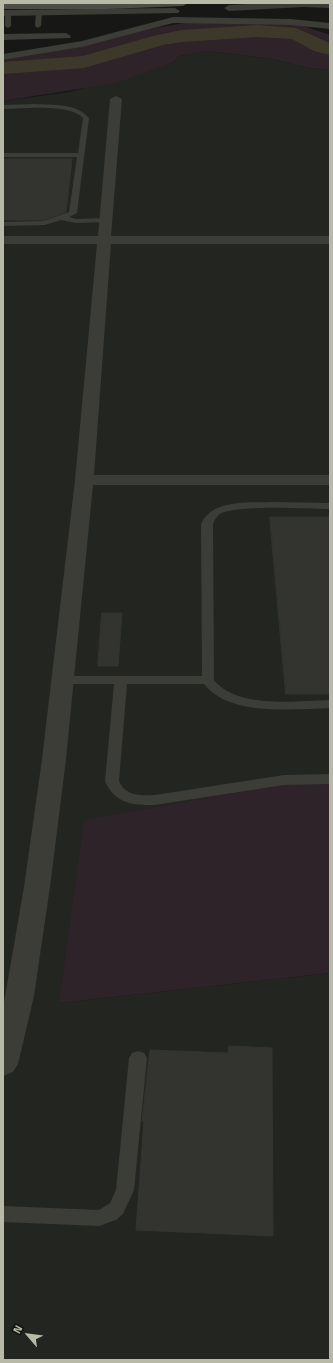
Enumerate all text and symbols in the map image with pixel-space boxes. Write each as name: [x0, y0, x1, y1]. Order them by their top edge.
north arrow: [8, 1315, 48, 1355]
text: N: [9, 1322, 26, 1336]

